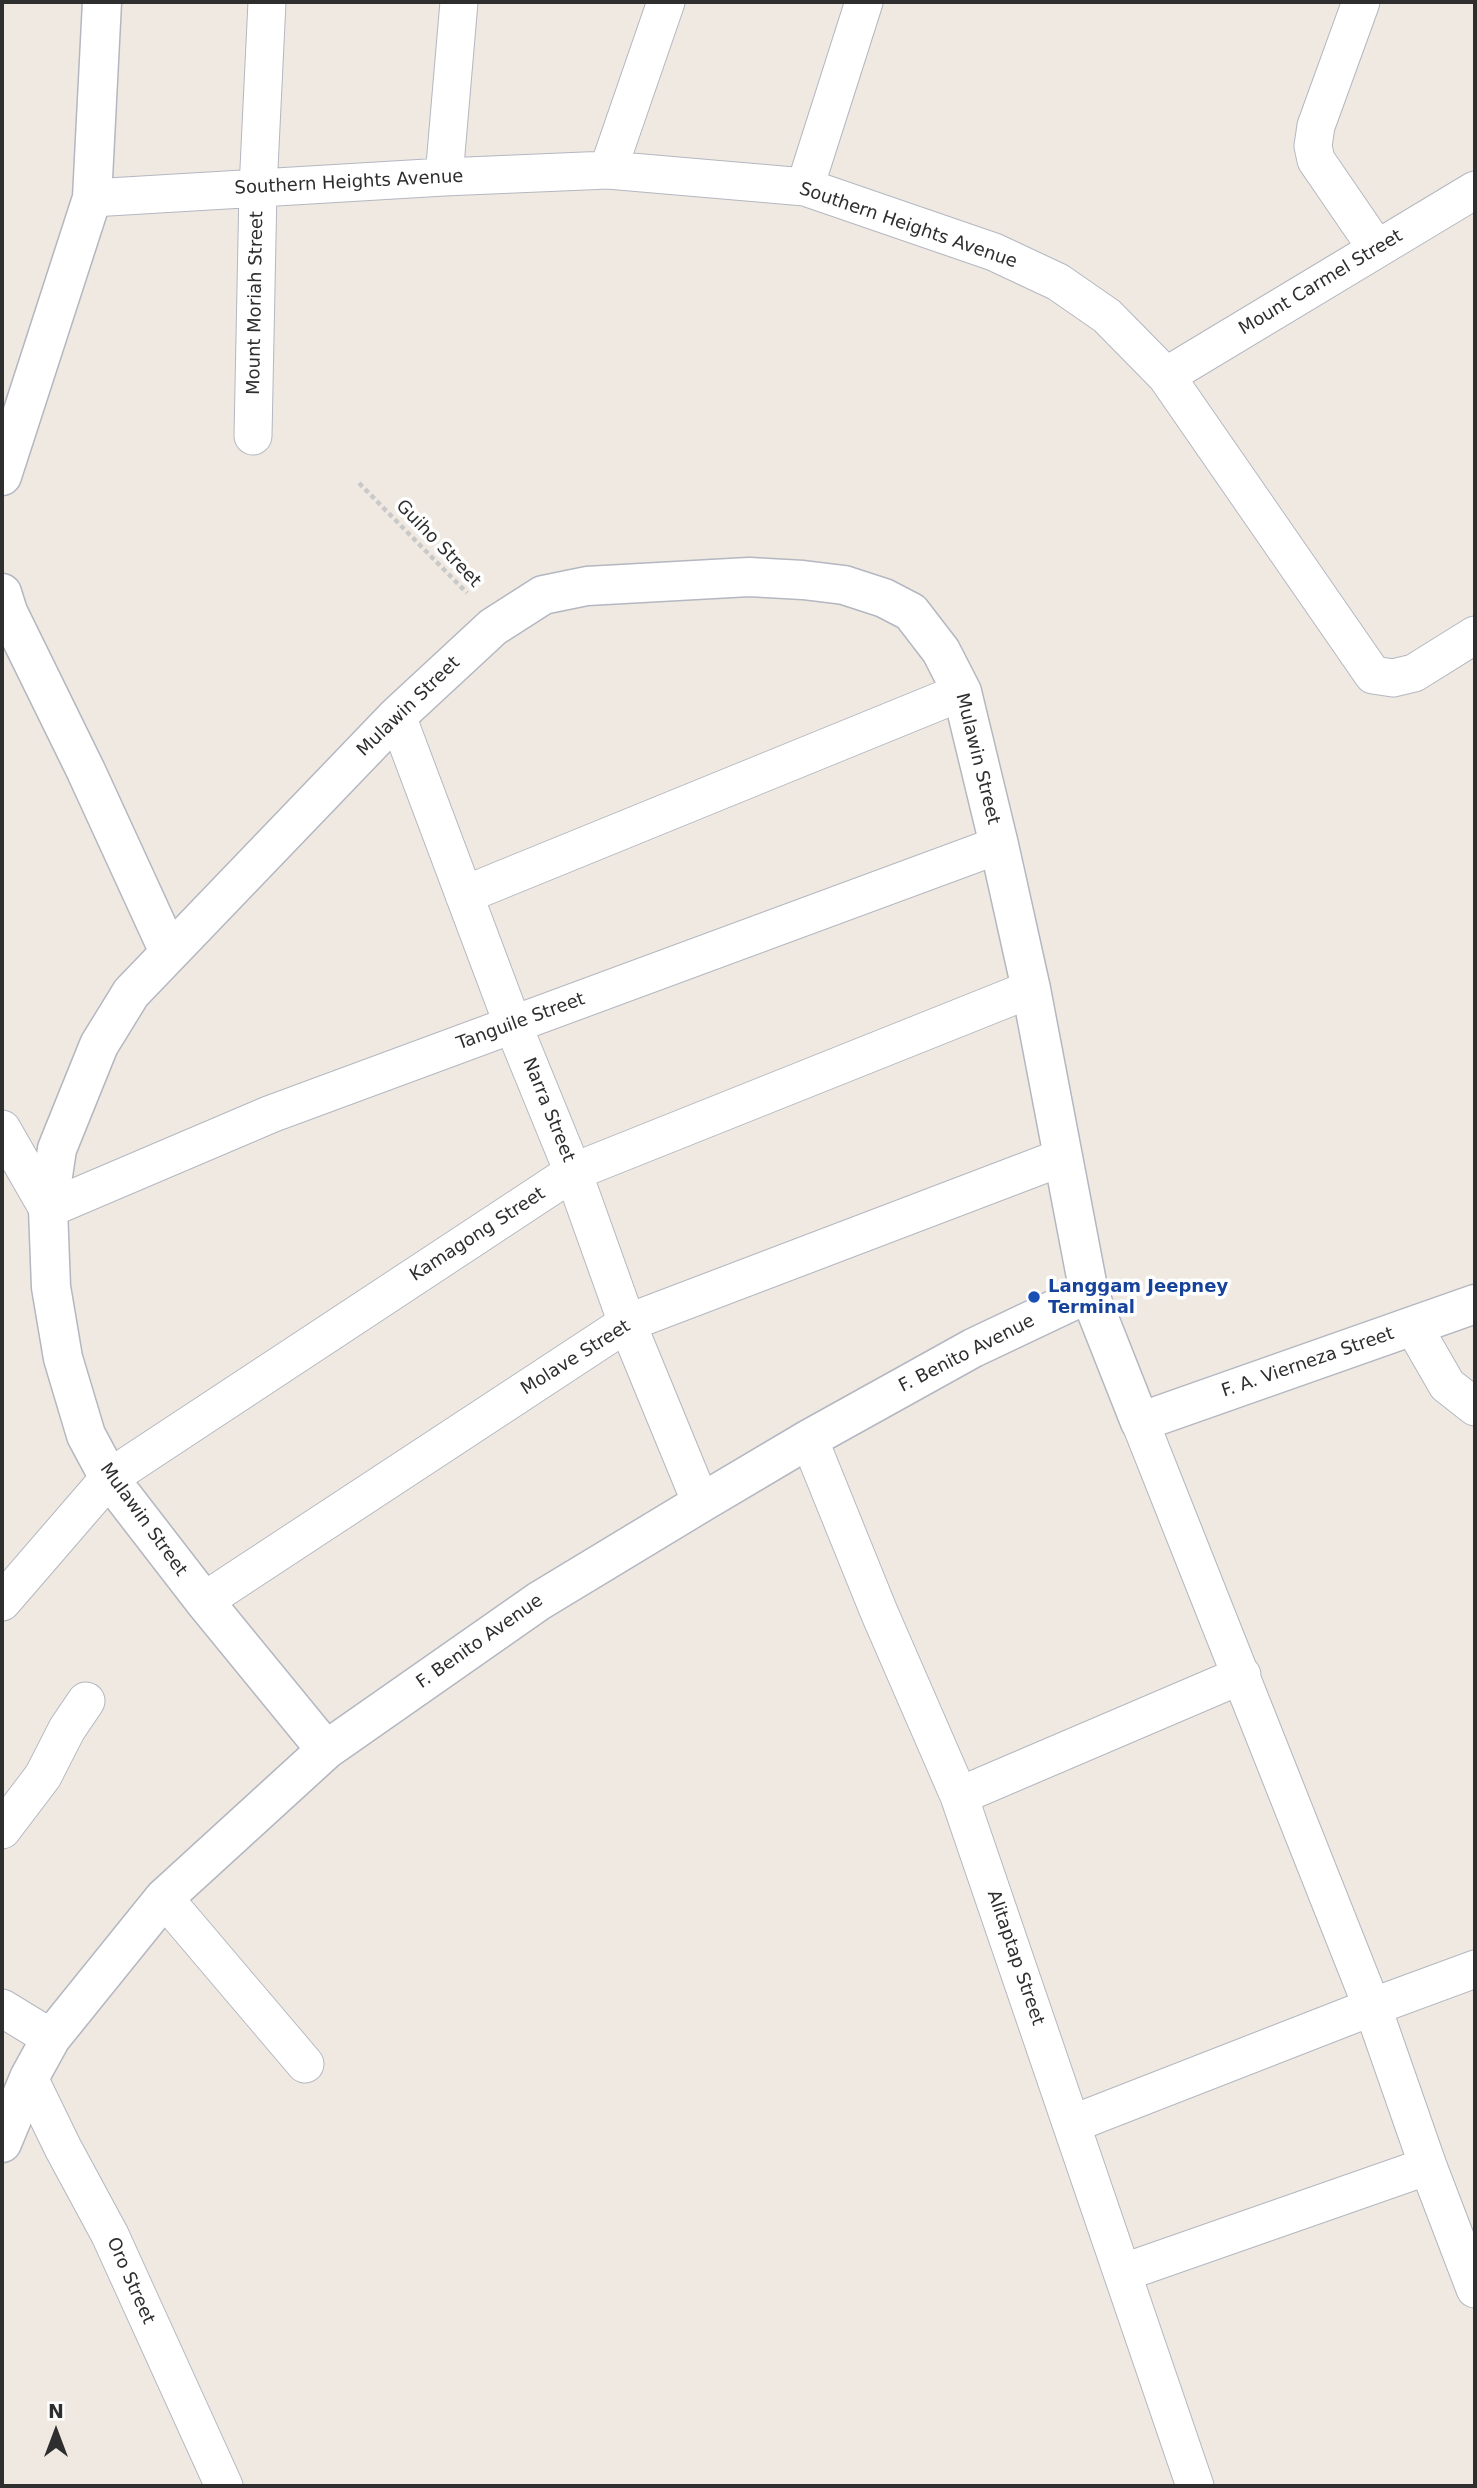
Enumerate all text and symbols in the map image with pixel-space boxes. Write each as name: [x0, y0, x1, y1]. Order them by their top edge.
street label: Southern Heights Avenue: [234, 166, 464, 200]
street label: Southern Heights Avenue: [796, 178, 1020, 274]
street label: Mount Moriah Street: [244, 211, 268, 395]
street label: Mount Carmel Street: [1235, 226, 1407, 340]
street label: Guiho Street: [391, 496, 485, 592]
street label: Mulawin Street: [353, 653, 465, 761]
street label: Mulawin Street: [950, 691, 1004, 827]
street label: Tanguile Street: [454, 989, 588, 1055]
street label: Narra Street: [517, 1055, 579, 1165]
street label: Kamagong Street: [406, 1183, 550, 1287]
place label: Langgam Jeepney Terminal: [1048, 1276, 1228, 1318]
marker: Langgam Jeepney Terminal: [1026, 1289, 1042, 1305]
street label: F. Benito Avenue: [896, 1310, 1038, 1398]
street label: Molave Street: [517, 1316, 635, 1400]
street label: F. A. Vierneza Street: [1219, 1323, 1397, 1403]
street label: Mulawin Street: [95, 1459, 191, 1581]
street label: F. Benito Avenue: [413, 1590, 547, 1694]
street label: Alitaptap Street: [982, 1887, 1048, 2029]
street label: Oro Street: [101, 2234, 159, 2328]
north arrow: [21, 2397, 91, 2467]
text: N: [48, 2400, 64, 2422]

